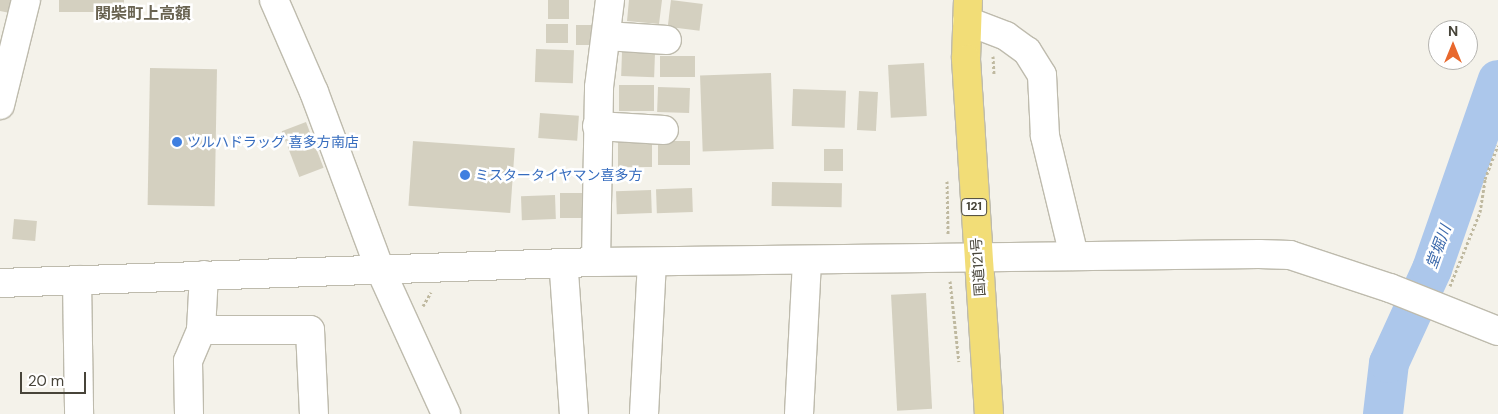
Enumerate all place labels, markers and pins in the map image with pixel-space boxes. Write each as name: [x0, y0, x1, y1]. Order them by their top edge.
place label: ツルハドラッグ 喜多方南店: [187, 134, 359, 150]
marker: ツルハドラッグ 喜多方南店: [171, 136, 183, 148]
place label: ミスタータイヤマン喜多方: [475, 167, 643, 183]
marker: ミスタータイヤマン喜多方: [459, 169, 471, 181]

